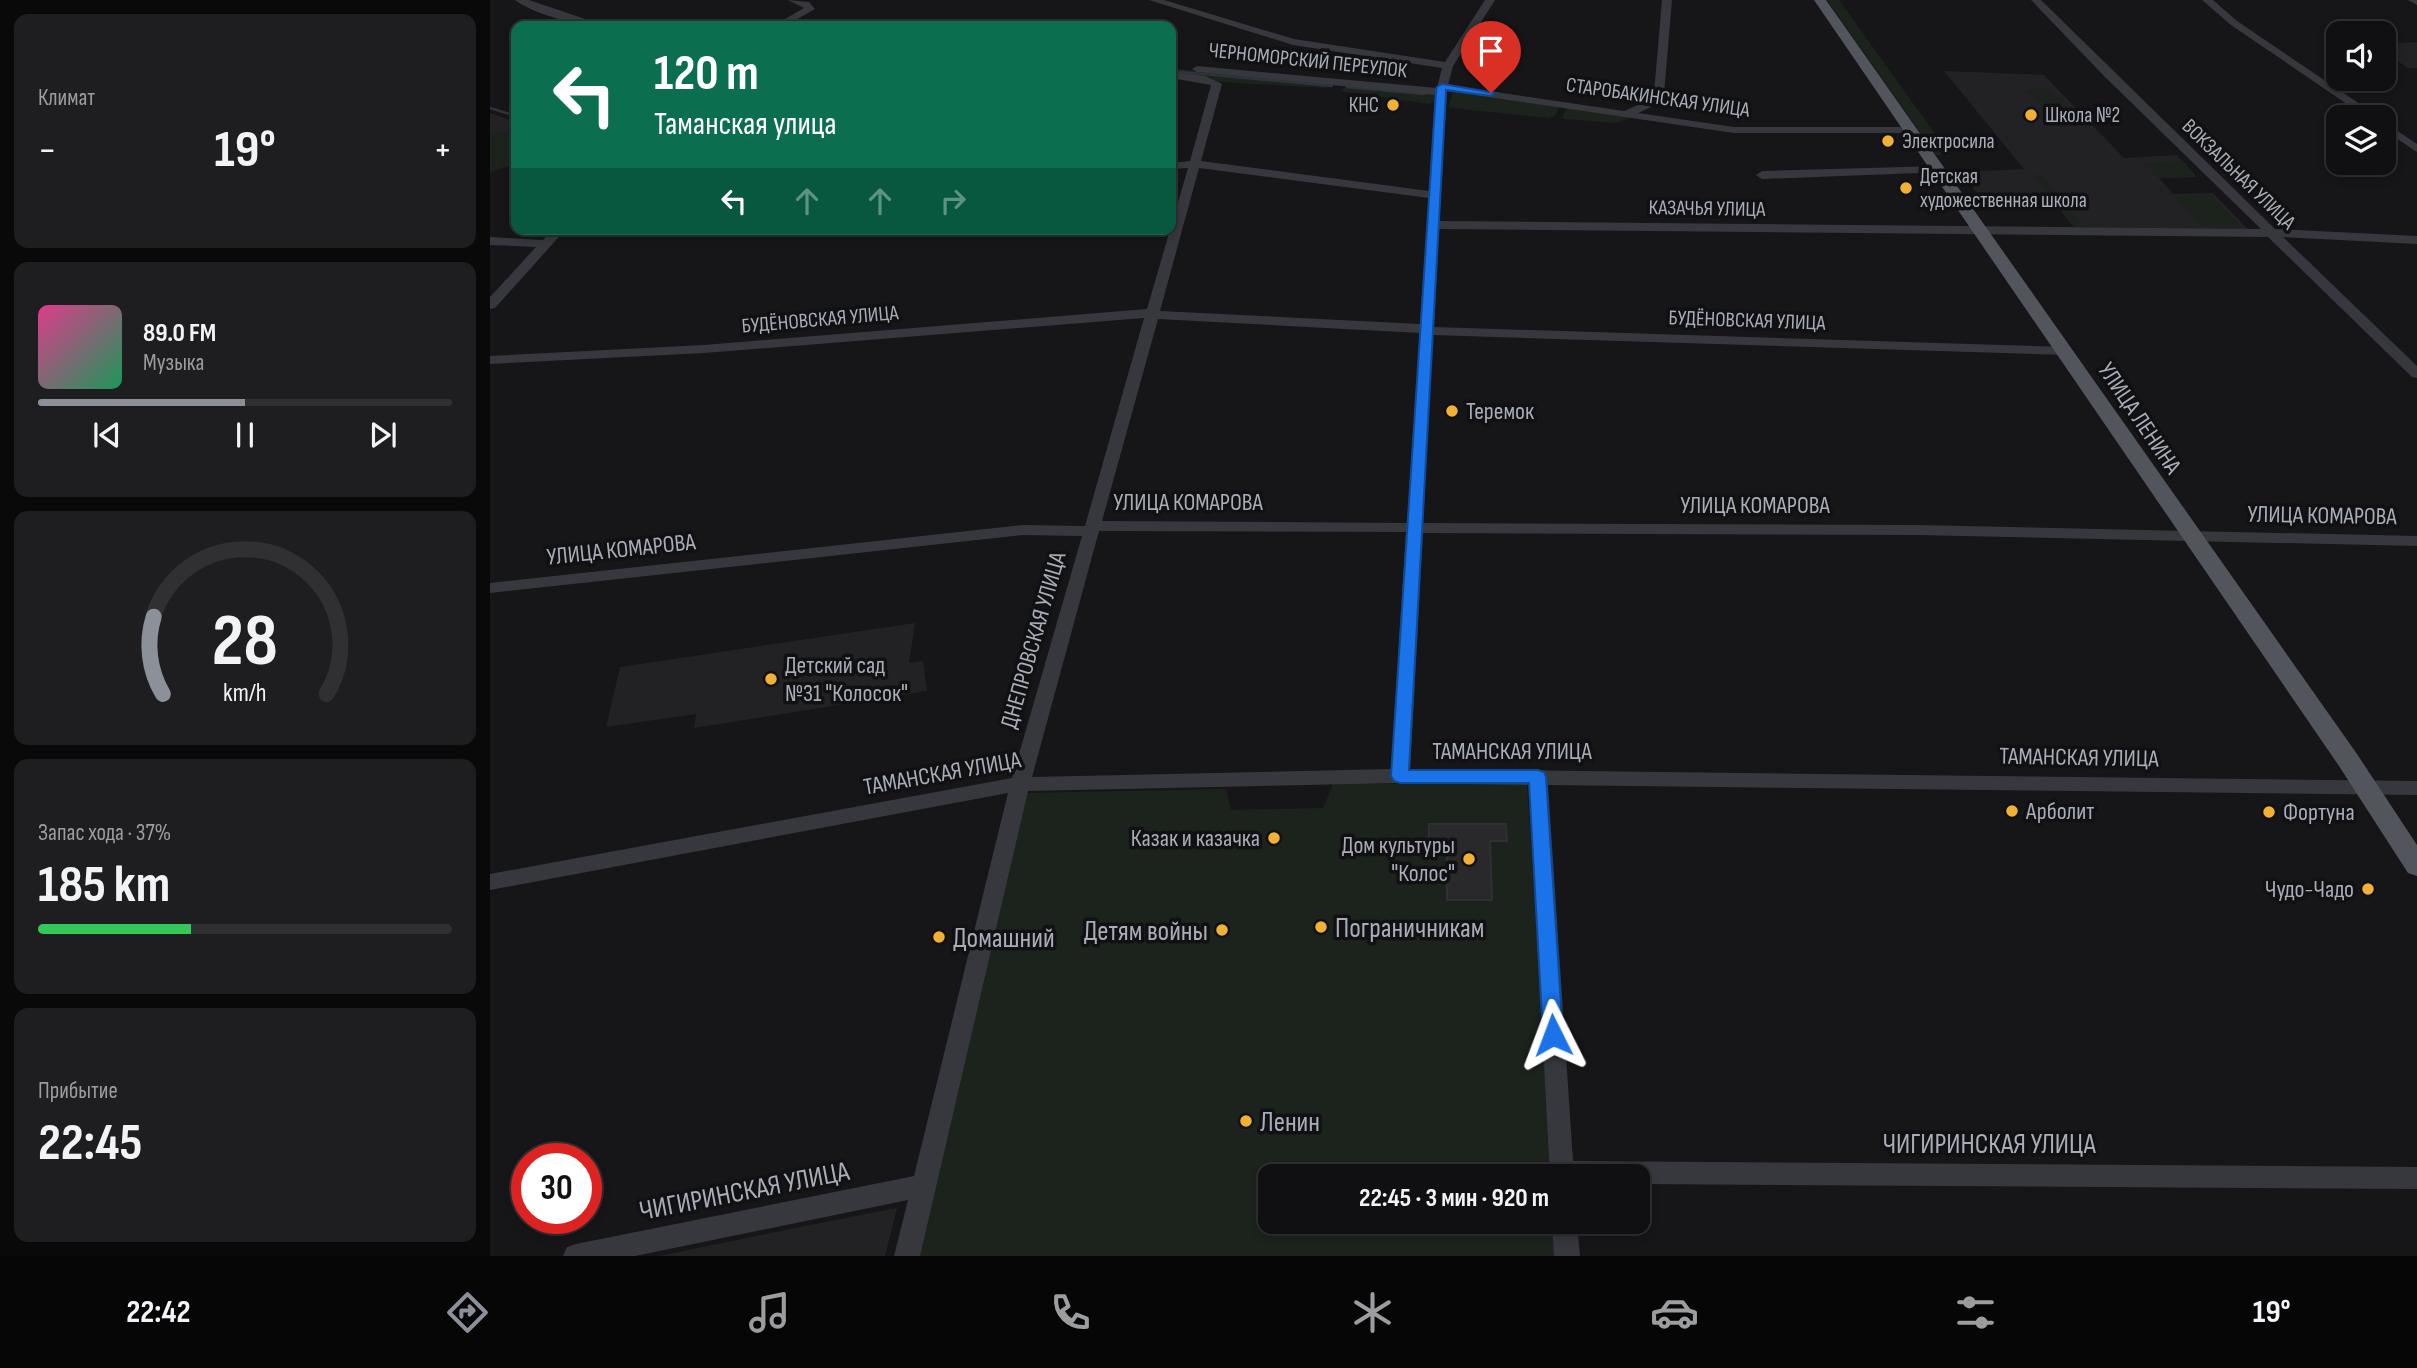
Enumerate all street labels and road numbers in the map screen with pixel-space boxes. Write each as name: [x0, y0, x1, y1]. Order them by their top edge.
street label: ЧЕРНОМОРСКИЙ ПЕРЕУЛОК: [1207, 38, 1409, 83]
street label: СТАРОБАКИНСКАЯ УЛИЦА: [1564, 72, 1752, 123]
street label: ВОКЗАЛЬНАЯ УЛИЦА: [2177, 114, 2301, 235]
street label: КАЗАЧЬЯ УЛИЦА: [1648, 195, 1767, 222]
street label: БУДЁНОВСКАЯ УЛИЦА: [741, 300, 900, 339]
street label: БУДЁНОВСКАЯ УЛИЦА: [1668, 305, 1827, 336]
street label: УЛИЦА ЛЕНИНА: [2092, 357, 2188, 480]
street label: УЛИЦА КОМАРОВА: [1113, 488, 1263, 517]
street label: УЛИЦА КОМАРОВА: [1680, 491, 1830, 520]
street label: УЛИЦА КОМАРОВА: [2247, 500, 2398, 531]
street label: УЛИЦА КОМАРОВА: [545, 527, 698, 572]
street label: ДНЕПРОВСКАЯ УЛИЦА: [994, 548, 1073, 732]
street label: ТАМАНСКАЯ УЛИЦА: [1432, 737, 1592, 766]
street label: ТАМАНСКАЯ УЛИЦА: [1999, 742, 2160, 773]
street label: ТАМАНСКАЯ УЛИЦА: [861, 745, 1024, 802]
street label: ЧИГИРИНСКАЯ УЛИЦА: [1882, 1128, 2097, 1161]
street label: ЧИГИРИНСКАЯ УЛИЦА: [636, 1155, 853, 1228]

